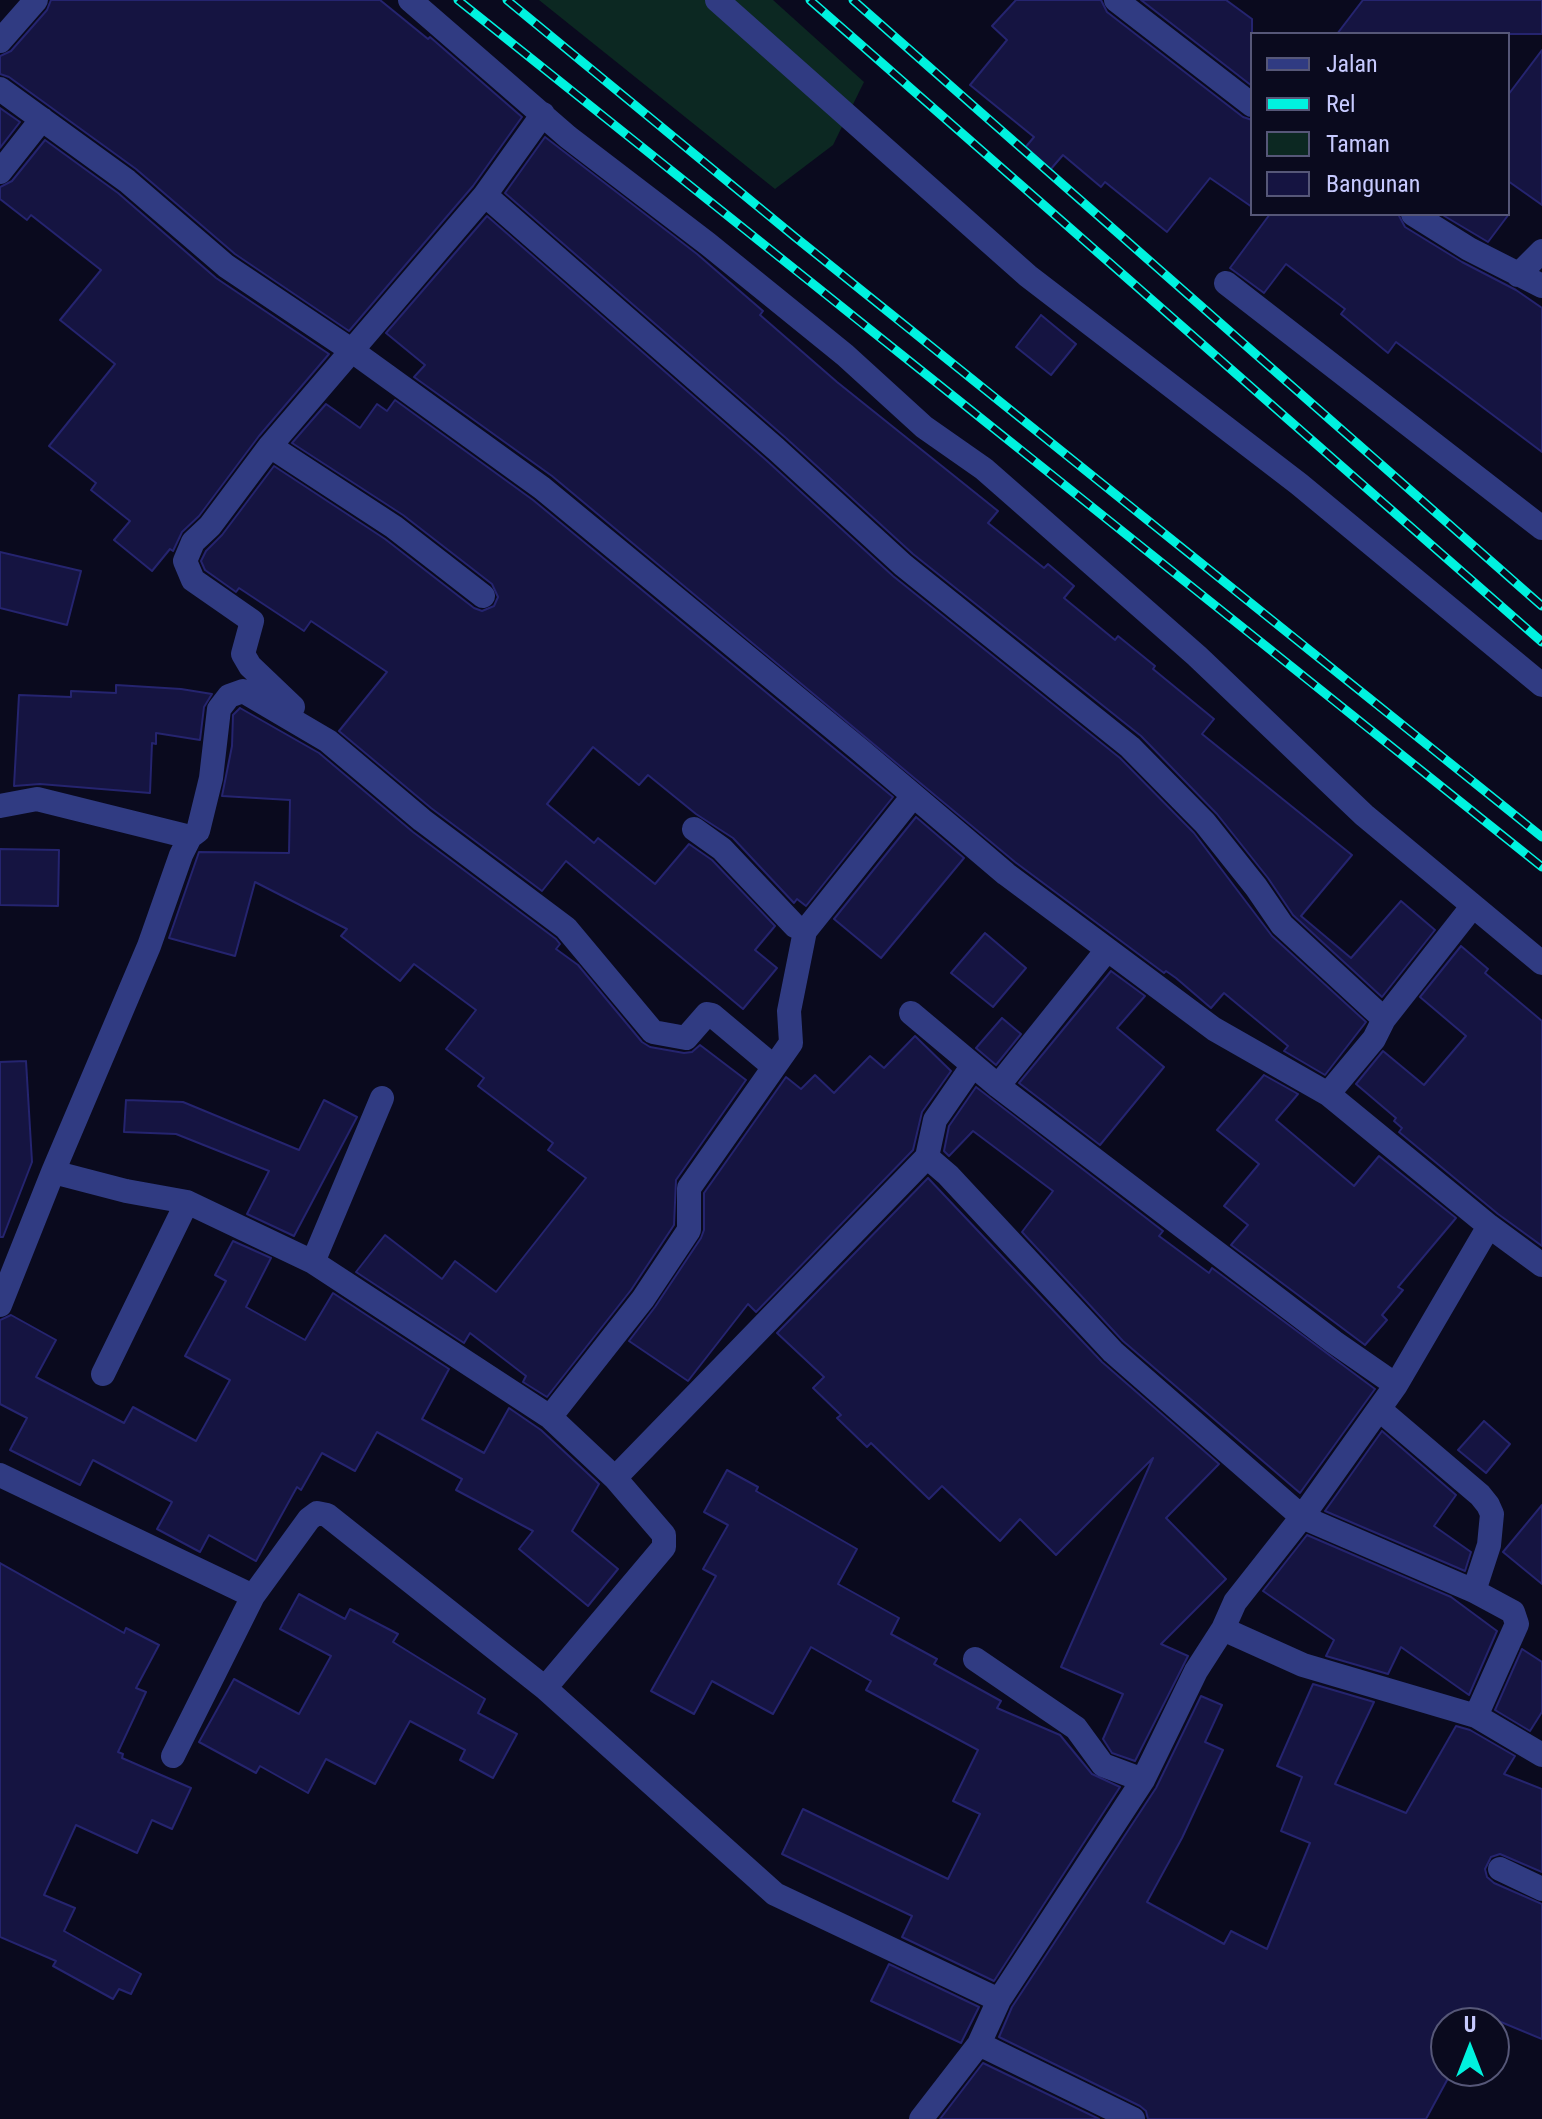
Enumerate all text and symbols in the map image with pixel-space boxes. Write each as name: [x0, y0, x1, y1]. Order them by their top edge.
legend: [1250, 32, 1510, 216]
text: Jalan: [1326, 50, 1378, 78]
text: Rel: [1326, 90, 1356, 118]
text: Taman: [1326, 130, 1390, 158]
text: Bangunan: [1326, 170, 1420, 198]
north arrow: [1430, 2007, 1510, 2087]
text: U: [1464, 2012, 1476, 2037]

